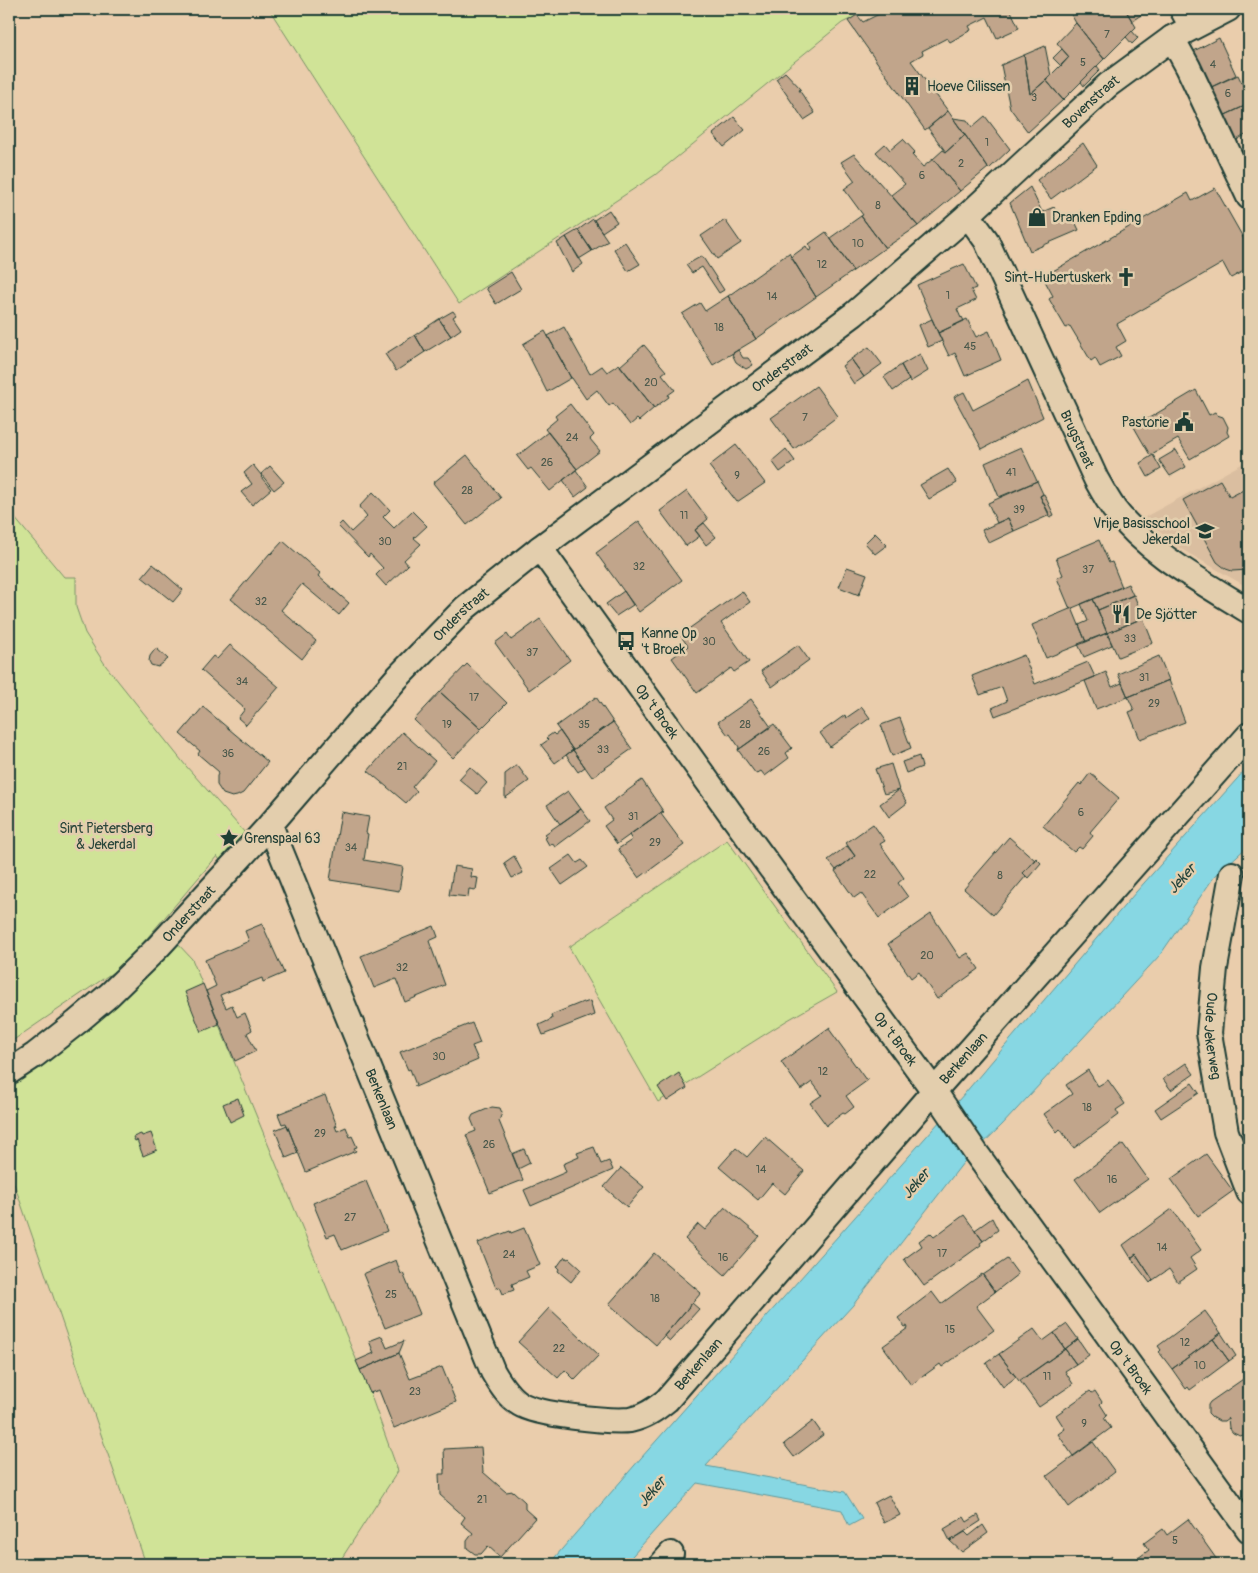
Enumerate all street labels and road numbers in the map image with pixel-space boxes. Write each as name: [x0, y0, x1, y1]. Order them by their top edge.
street label: Bovenstraat: [1058, 71, 1123, 132]
street label: Onderstraat: [748, 340, 816, 396]
street label: Brugstraat: [1057, 407, 1099, 471]
street label: Onderstraat: [429, 584, 492, 645]
street label: Op 't Broek: [632, 681, 683, 742]
street label: Onderstraat: [158, 882, 219, 946]
street label: Oude Jekerweg: [1200, 992, 1225, 1081]
street label: Op 't Broek: [870, 1008, 921, 1069]
street label: Berkenlaan: [936, 1028, 991, 1088]
street label: Berkenlaan: [362, 1066, 402, 1132]
street label: Berkenlaan: [671, 1334, 726, 1394]
street label: Op 't Broek: [1106, 1337, 1156, 1398]

